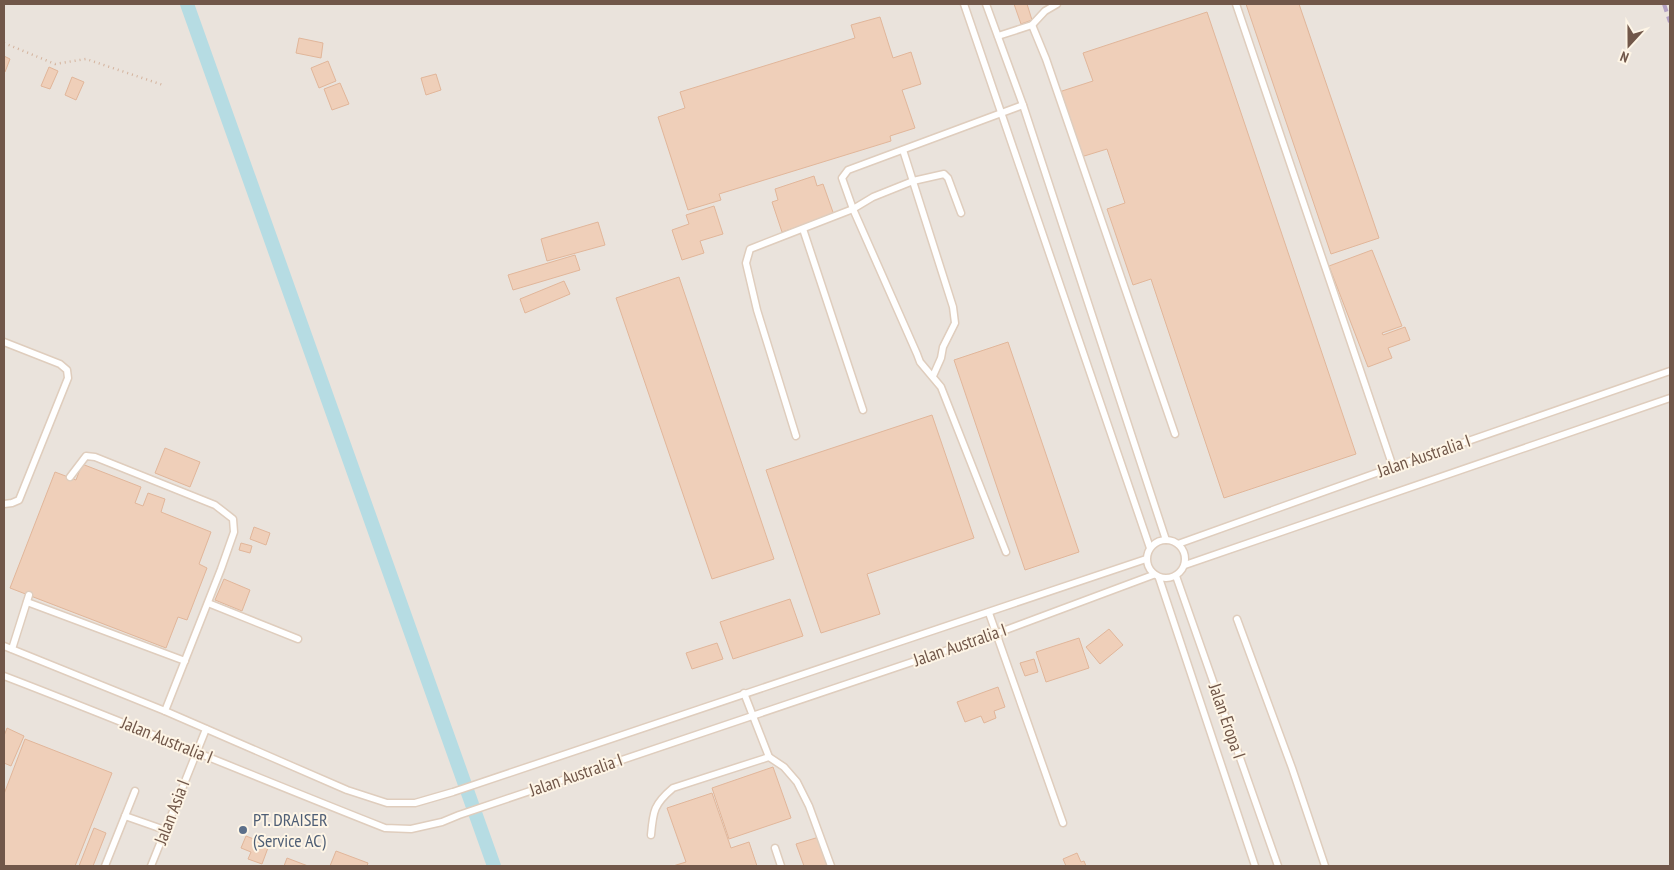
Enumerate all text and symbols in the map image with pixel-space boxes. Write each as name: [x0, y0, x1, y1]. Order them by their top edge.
north arrow: [1604, 20, 1654, 70]
text: N: [1618, 47, 1631, 67]
street label: Jalan Australia I: [1373, 429, 1473, 483]
street label: Jalan Australia I: [909, 618, 1009, 672]
street label: Jalan Eropa I: [1204, 679, 1251, 762]
street label: Jalan Australia I: [117, 710, 216, 768]
street label: Jalan Australia I: [525, 748, 625, 802]
street label: Jalan Asia I: [148, 776, 194, 849]
place label: PT. DRAISER (Service AC): [253, 808, 328, 852]
marker: PT. DRAISER (Service AC): [237, 824, 249, 836]

